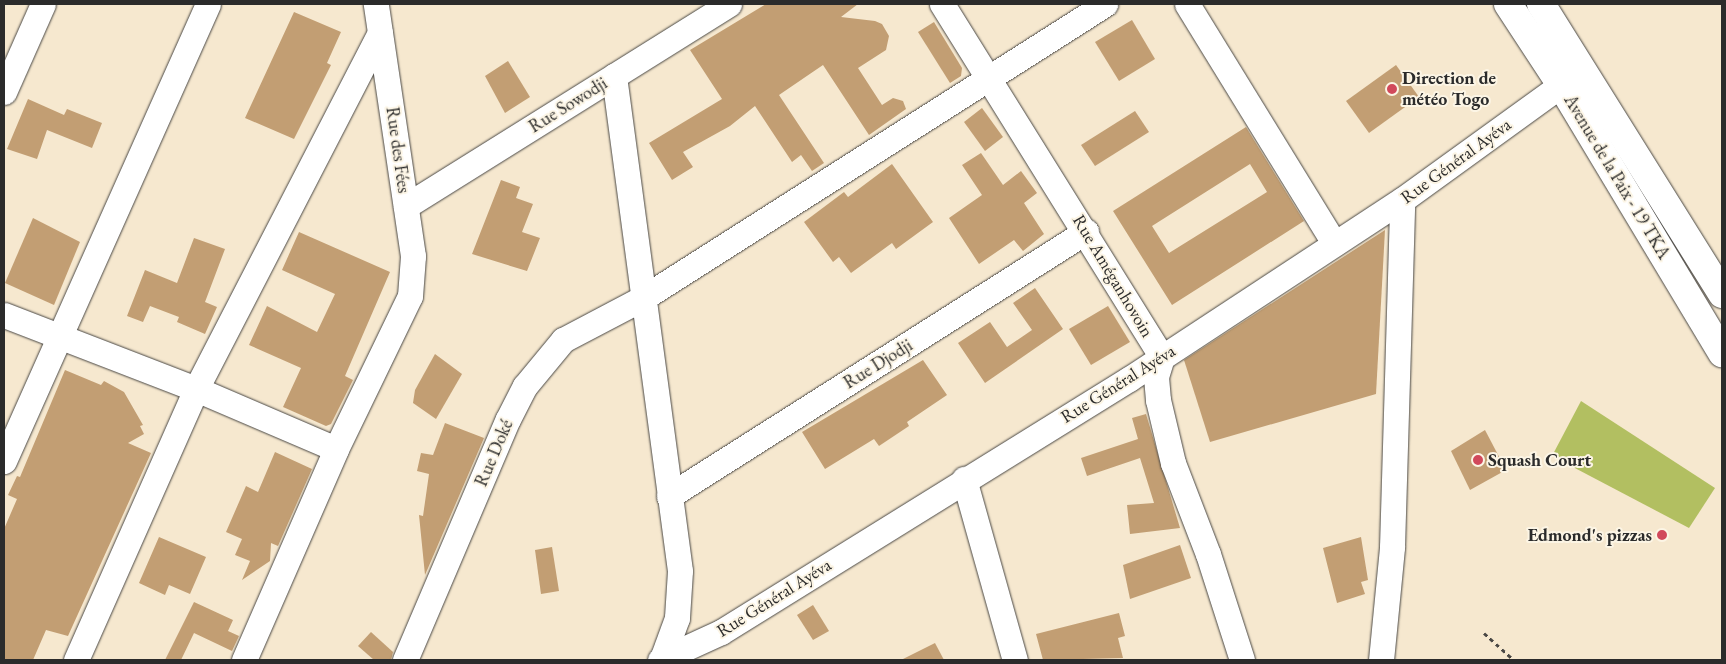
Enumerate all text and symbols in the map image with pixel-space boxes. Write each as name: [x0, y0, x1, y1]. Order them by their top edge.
place label: Direction de météo Togo: [1402, 68, 1496, 110]
street label: Rue Sowodji: [525, 72, 611, 138]
marker: Direction de météo Togo: [1386, 83, 1398, 95]
street label: Avenue de la Paix - 19 TKA: [1559, 91, 1675, 263]
street label: Rue des Fées: [381, 106, 415, 194]
street label: Rue Général Ayéva: [1397, 114, 1515, 208]
street label: Rue Améganhovoin: [1068, 211, 1158, 341]
street label: Rue Djodji: [840, 334, 916, 394]
street label: Rue Général Ayéva: [1057, 340, 1179, 428]
street label: Rue Doké: [470, 416, 518, 490]
place label: Squash Court: [1488, 449, 1591, 471]
marker: Squash Court: [1472, 454, 1484, 466]
place label: Edmond's pizzas: [1528, 524, 1652, 546]
marker: Edmond's pizzas: [1656, 529, 1668, 541]
street label: Rue Général Ayéva: [713, 554, 835, 642]

